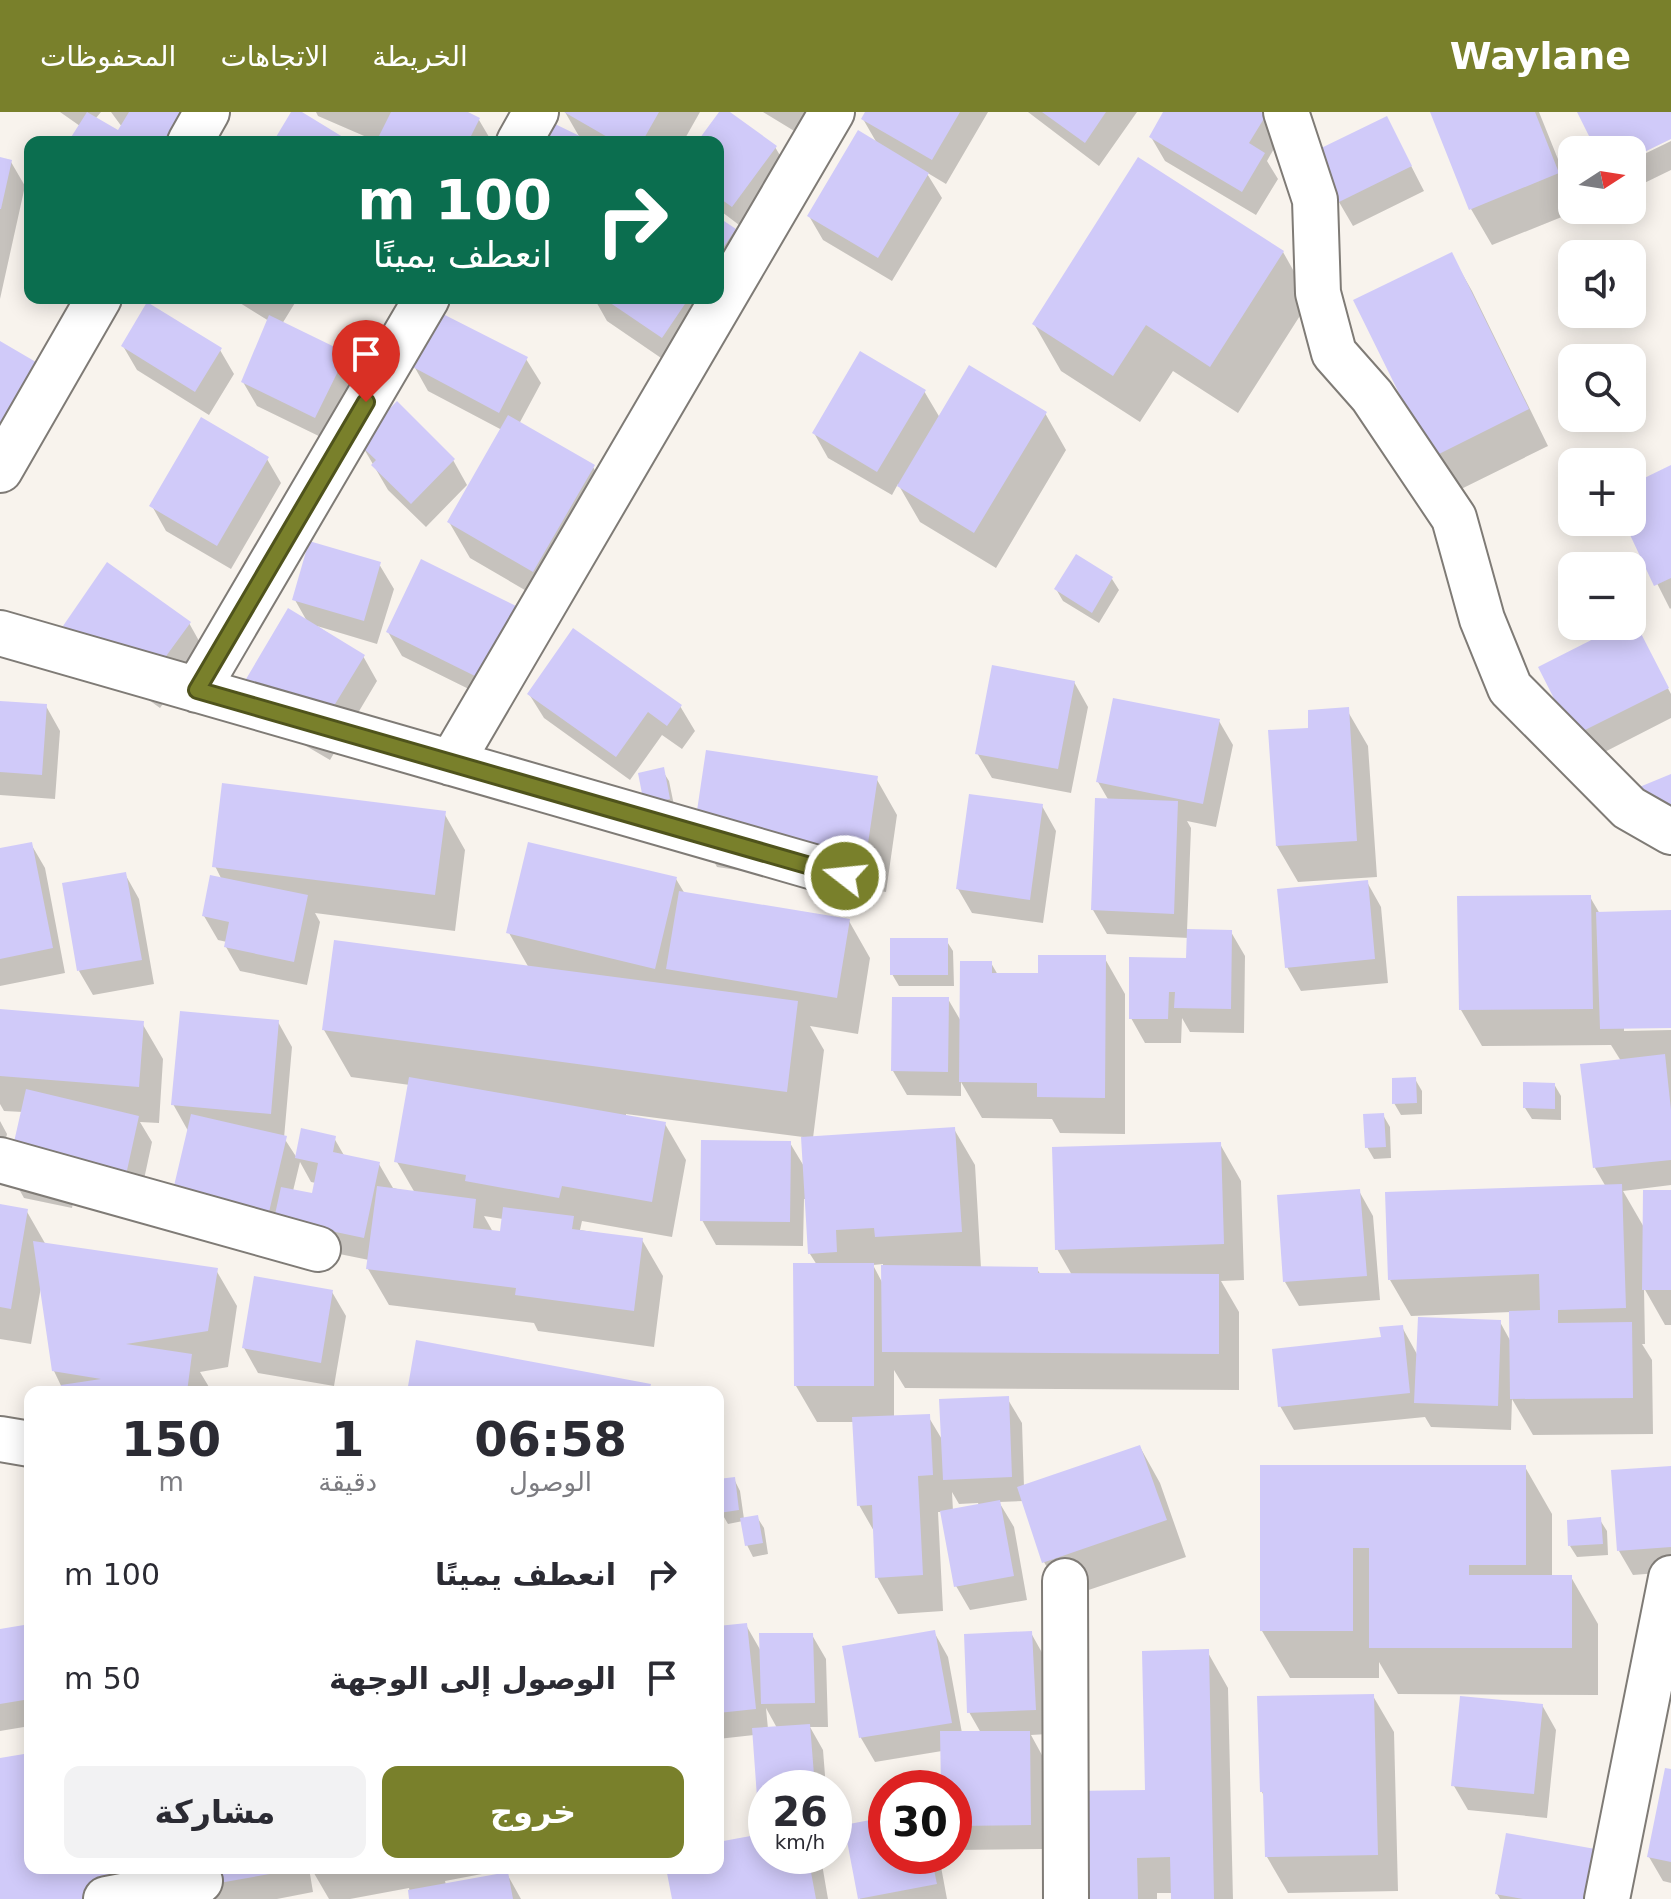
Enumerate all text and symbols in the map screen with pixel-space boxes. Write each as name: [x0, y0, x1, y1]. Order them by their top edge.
text: Waylane: [1450, 34, 1631, 78]
text: المحفوظات: [40, 40, 176, 73]
text: الاتجاهات: [220, 40, 328, 73]
text: الخريطة: [372, 40, 468, 73]
north arrow: [1558, 136, 1646, 224]
map controls: [1558, 136, 1646, 640]
text: 100 m: [357, 167, 552, 232]
icon: right: [580, 168, 684, 272]
text: انعطف يمينًا: [373, 234, 552, 275]
button: sound: [1558, 240, 1646, 328]
pin: [332, 320, 400, 402]
icon: arrive: [344, 332, 388, 376]
button: search: [1558, 344, 1646, 432]
button: +: [1558, 448, 1646, 536]
button: −: [1558, 552, 1646, 640]
position arrow: [803, 834, 887, 918]
text: 150: [121, 1411, 221, 1467]
text: 1: [331, 1411, 364, 1467]
text: 06:58: [474, 1411, 627, 1467]
text: m: [158, 1467, 184, 1497]
text: دقيقة: [318, 1467, 377, 1497]
text: الوصول: [509, 1467, 592, 1497]
icon: right: [640, 1552, 684, 1596]
text: 100 m: [64, 1557, 160, 1592]
text: انعطف يمينًا: [435, 1557, 616, 1592]
icon: arrive: [640, 1656, 684, 1700]
text: 50 m: [64, 1661, 141, 1696]
text: الوصول إلى الوجهة: [329, 1661, 616, 1696]
button: مشاركة: [64, 1766, 366, 1858]
button: خروج: [382, 1766, 684, 1858]
speed limit sign: 30: [868, 1770, 972, 1874]
text: 26: [772, 1789, 828, 1835]
text: km/h: [775, 1830, 825, 1854]

